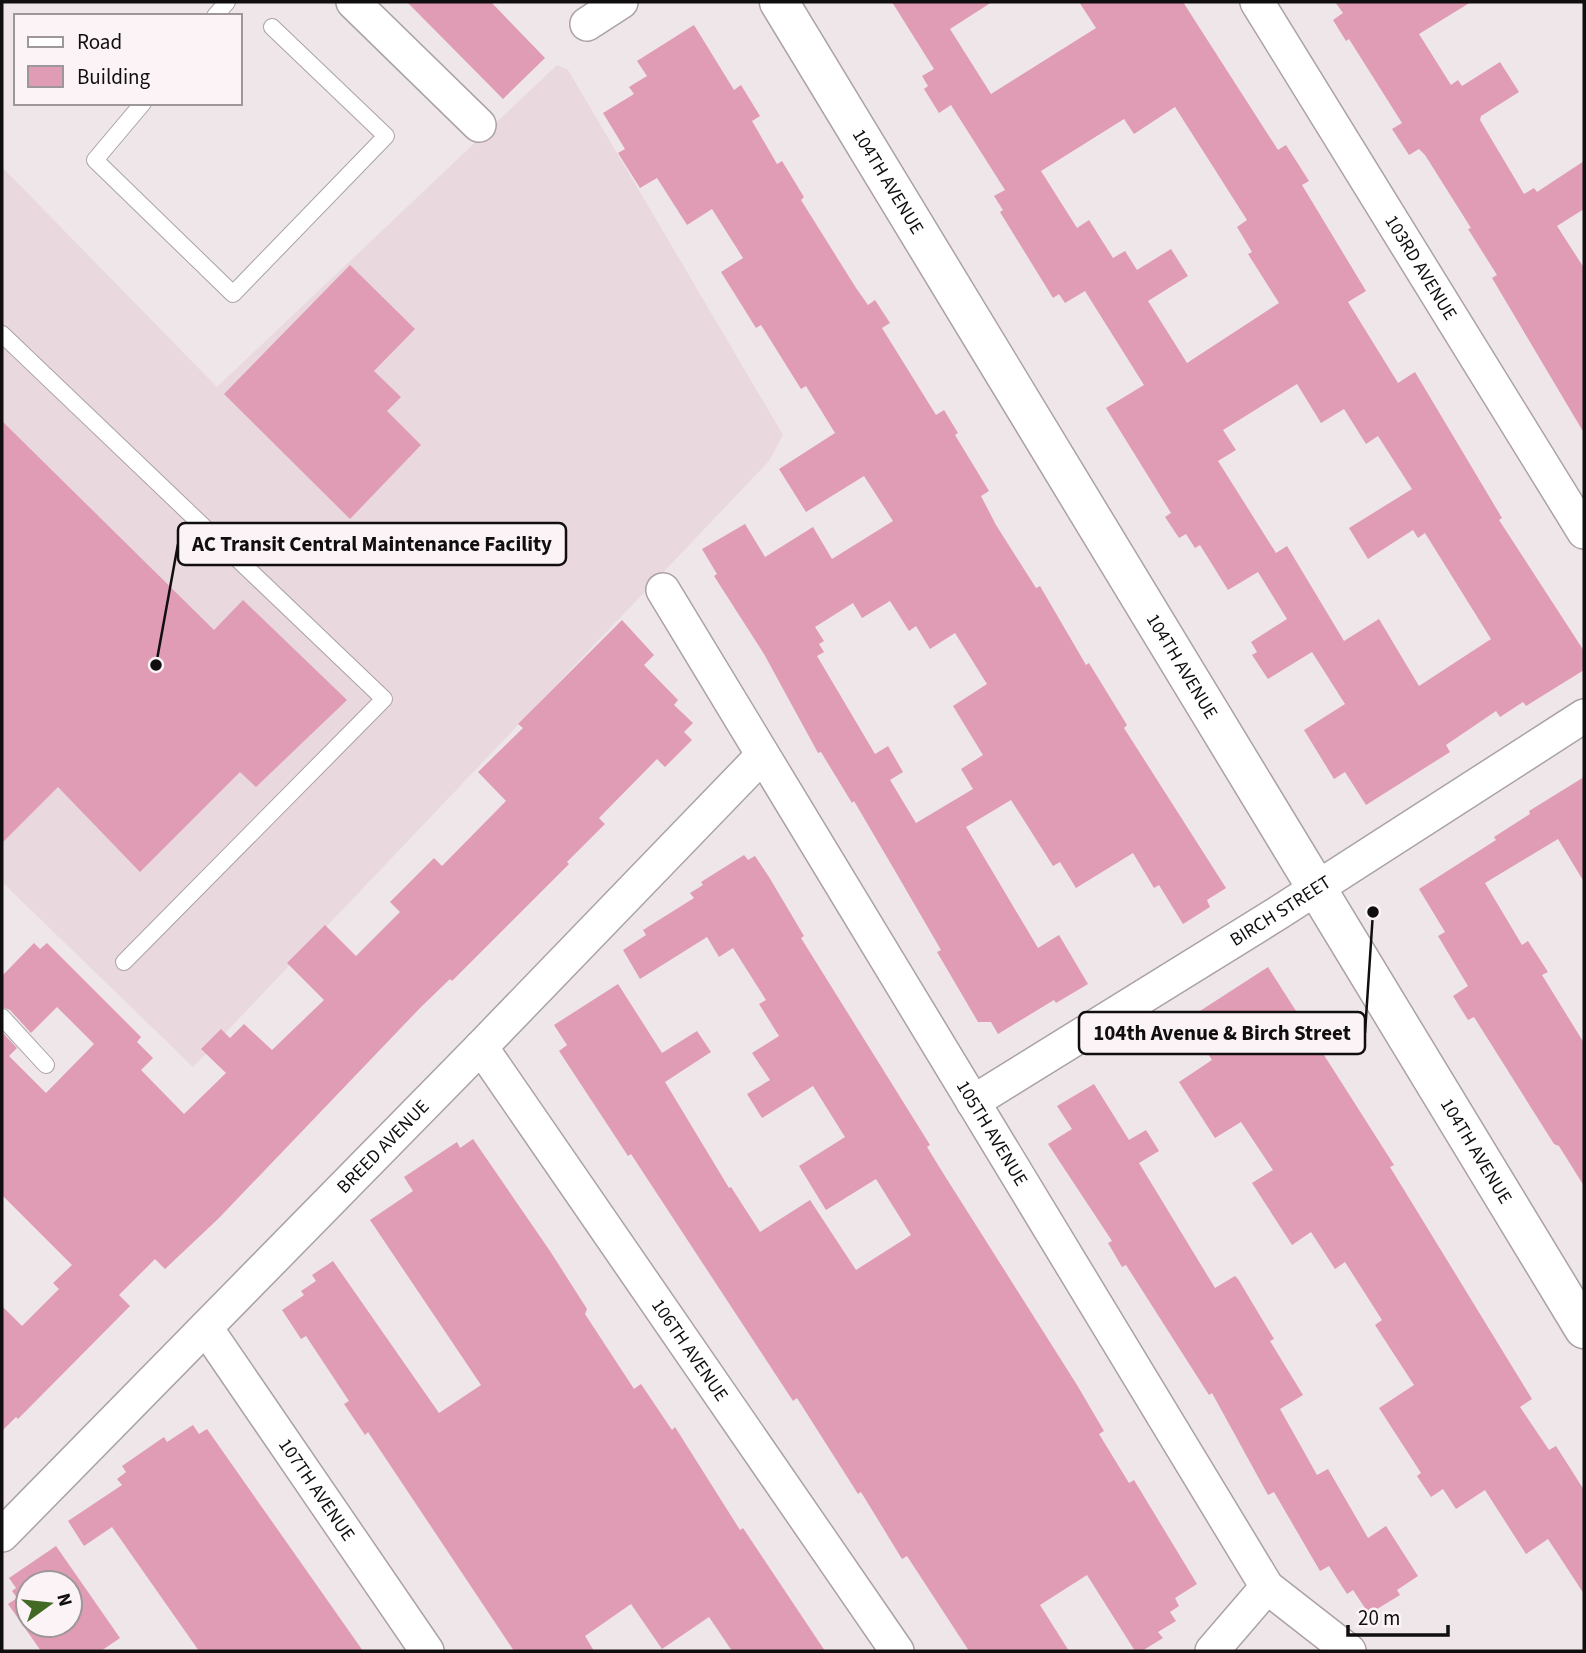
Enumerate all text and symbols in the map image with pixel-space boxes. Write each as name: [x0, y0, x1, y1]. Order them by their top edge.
legend: [14, 14, 242, 105]
text: Road: [77, 27, 122, 57]
text: Building: [77, 62, 151, 92]
street label: 104TH AVENUE: [845, 124, 930, 240]
street label: 103RD AVENUE: [1378, 210, 1464, 325]
callout: AC Transit Central Maintenance Facility: [178, 523, 566, 565]
text: AC Transit Central Maintenance Facility: [191, 529, 552, 559]
street label: 104TH AVENUE: [1140, 608, 1224, 724]
street label: BIRCH STREET: [1225, 869, 1336, 953]
callout: 104th Avenue & Birch Street: [1079, 1012, 1365, 1054]
text: 104th Avenue & Birch Street: [1093, 1018, 1351, 1048]
street label: 105TH AVENUE: [950, 1075, 1034, 1191]
street label: 104TH AVENUE: [1434, 1093, 1519, 1209]
street label: BREED AVENUE: [331, 1094, 435, 1200]
street label: 106TH AVENUE: [645, 1293, 735, 1407]
street label: 107TH AVENUE: [272, 1433, 361, 1547]
north arrow: [14, 1569, 84, 1639]
text: N: [49, 1590, 79, 1610]
scale bar: [1348, 1594, 1448, 1638]
text: 20 m: [1358, 1603, 1400, 1633]

